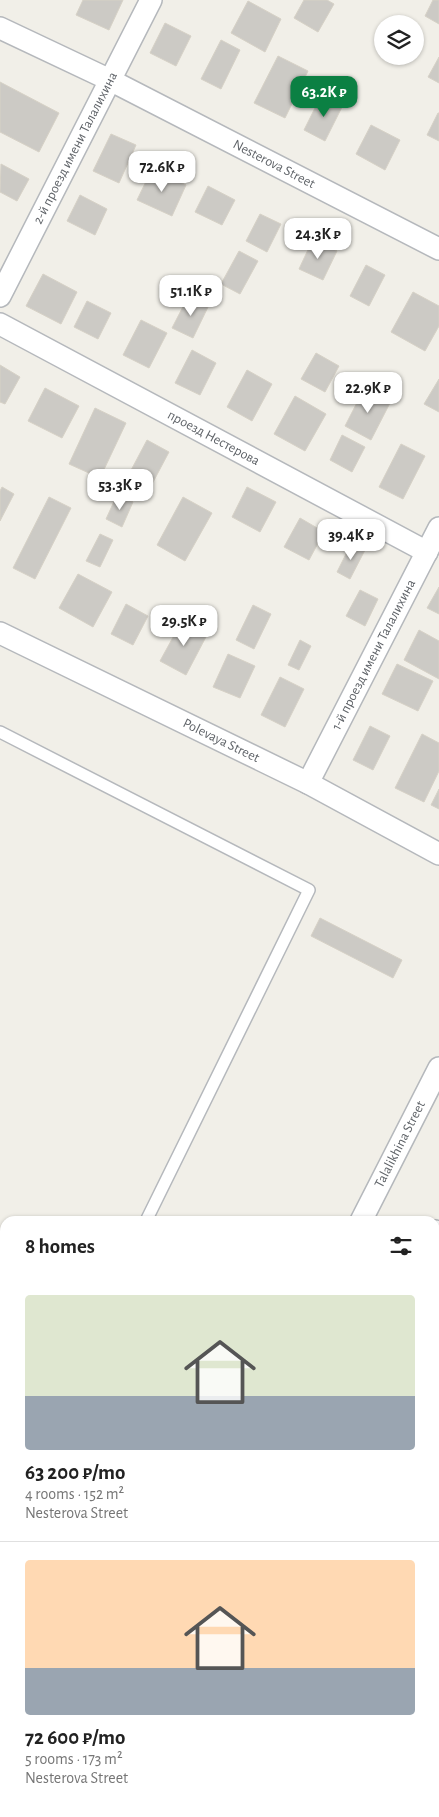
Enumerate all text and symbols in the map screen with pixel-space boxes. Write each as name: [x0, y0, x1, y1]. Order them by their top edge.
map controls: [374, 15, 424, 65]
button: layers: [374, 15, 424, 65]
street label: 2-й проезд имени Талалихина: [31, 69, 120, 226]
pin: 63.2K ₽: [278, 76, 370, 118]
text: 63.2K ₽: [301, 84, 347, 100]
street label: Nesterova Street: [231, 137, 318, 191]
pin: 72.6K ₽: [116, 150, 208, 193]
text: 72.6K ₽: [139, 159, 185, 175]
pin: 24.3K ₽: [272, 218, 364, 260]
text: 24.3K ₽: [295, 226, 341, 242]
pin: 51.1K ₽: [145, 274, 237, 317]
text: 51.1K ₽: [170, 283, 212, 299]
pin: 22.9K ₽: [322, 372, 414, 414]
text: 22.9K ₽: [345, 380, 391, 396]
street label: проезд Нестерова: [165, 408, 262, 469]
pin: 53.3K ₽: [74, 468, 166, 511]
text: 53.3K ₽: [98, 477, 142, 493]
pin: 39.4K ₽: [305, 518, 397, 561]
text: 39.4K ₽: [328, 527, 374, 543]
street label: 1-й проезд имени Талалихина: [329, 577, 418, 732]
pin: 29.5K ₽: [138, 604, 230, 647]
text: 29.5K ₽: [161, 613, 207, 629]
street label: Polevaya Street: [181, 716, 262, 765]
street label: Talalikhina Street: [372, 1098, 428, 1190]
icon: filters: [387, 1232, 415, 1260]
text: 8 homes: [25, 1236, 95, 1257]
icon: home: [175, 1327, 265, 1417]
text: 63 200 ₽/mo: [25, 1462, 125, 1483]
text: 4 rooms · 152 m²: [25, 1486, 124, 1502]
text: Nesterova Street: [25, 1505, 128, 1521]
icon: home: [175, 1593, 265, 1683]
text: 72 600 ₽/mo: [25, 1727, 125, 1748]
text: 5 rooms · 173 m²: [25, 1751, 123, 1767]
text: Nesterova Street: [25, 1770, 128, 1786]

